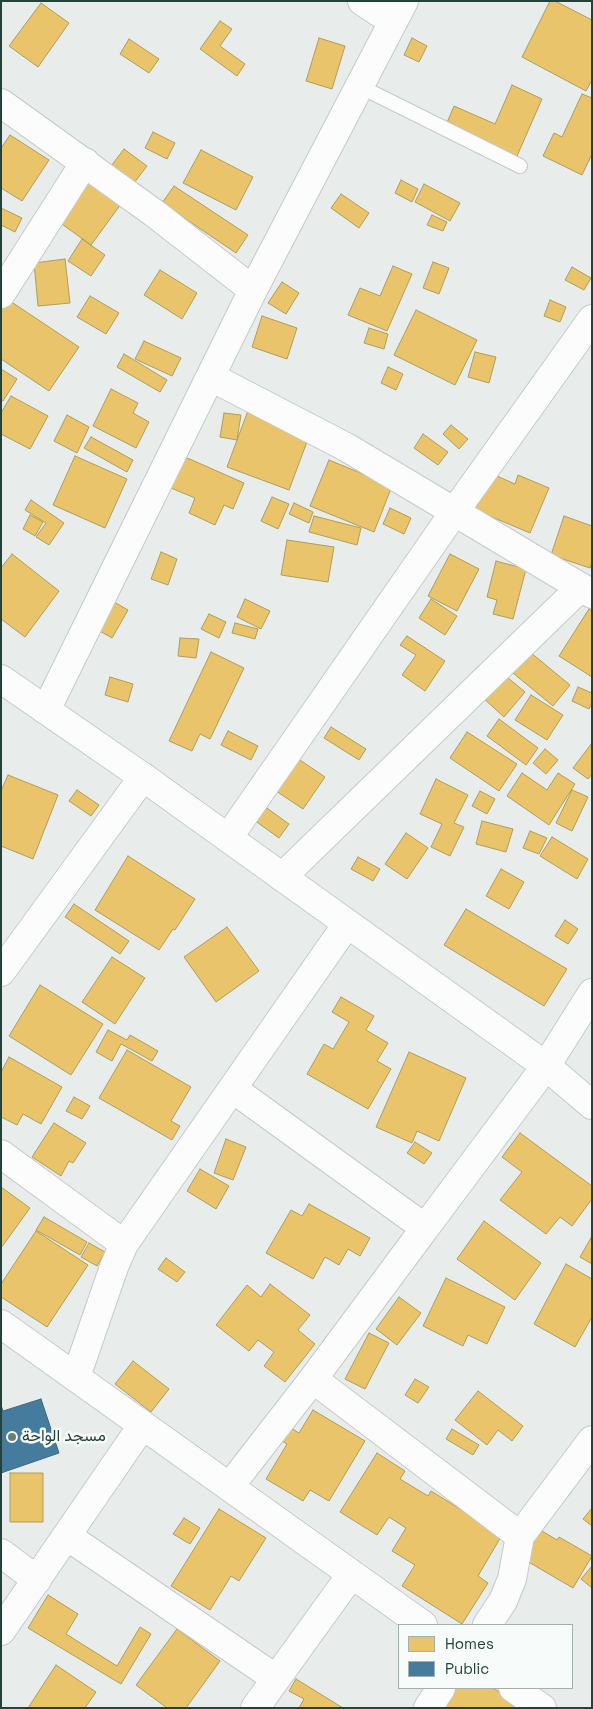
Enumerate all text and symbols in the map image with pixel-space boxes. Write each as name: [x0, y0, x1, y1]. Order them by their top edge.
place label: مسجد الواحة: [22, 1427, 106, 1447]
marker: مسجد الواحة: [6, 1431, 18, 1443]
legend: [398, 1624, 573, 1689]
text: Homes: [445, 1634, 494, 1653]
text: Public: [445, 1659, 489, 1678]

